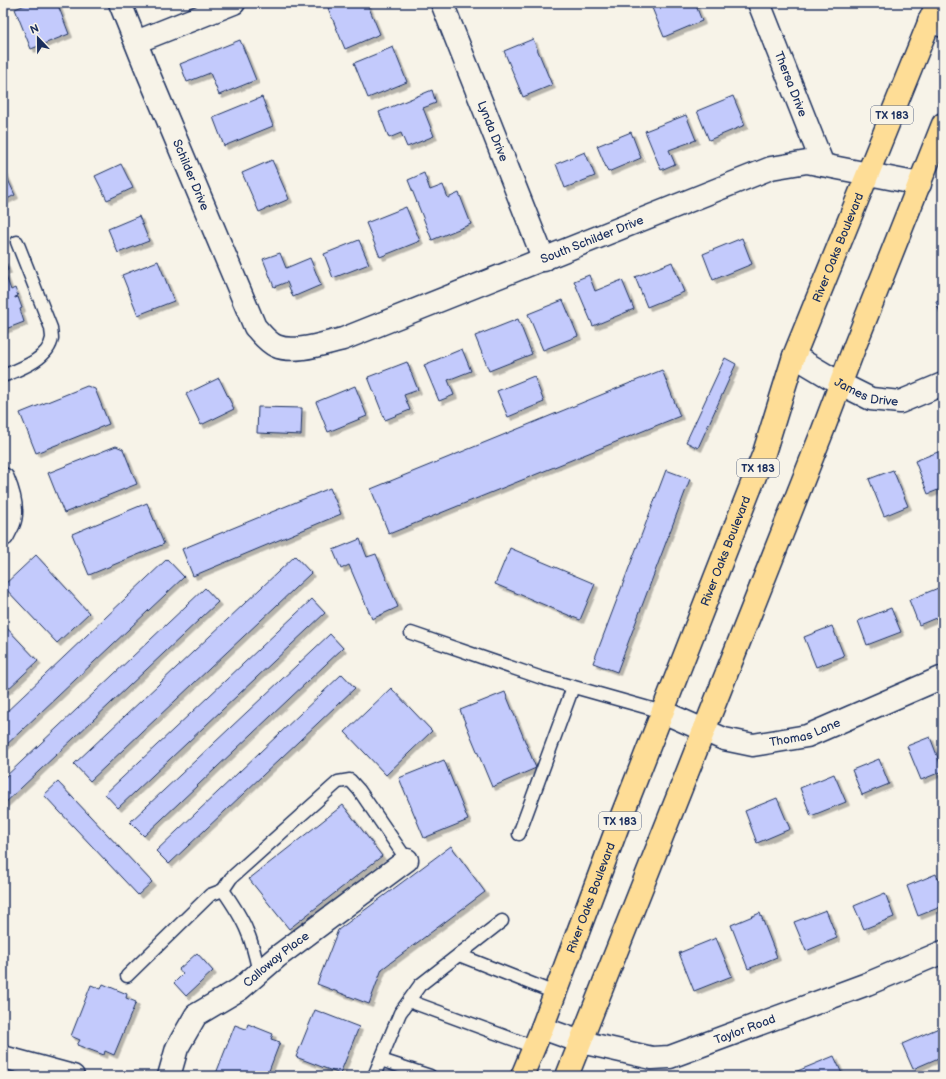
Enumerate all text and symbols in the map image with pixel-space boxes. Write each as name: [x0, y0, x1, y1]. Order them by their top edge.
north arrow: [18, 18, 58, 58]
text: N: [28, 22, 41, 37]
street label: Thersa Drive: [771, 49, 811, 119]
street label: Lynda Drive: [474, 99, 512, 164]
road number: TX 183: [871, 106, 913, 124]
street label: Schilder Drive: [169, 137, 213, 213]
street label: River Oaks Boulevard: [809, 190, 867, 304]
street label: South Schilder Drive: [538, 212, 646, 267]
street label: James Drive: [832, 374, 899, 409]
road number: TX 183: [737, 459, 779, 477]
street label: River Oaks Boulevard: [697, 494, 754, 608]
street label: Thomas Lane: [768, 715, 843, 750]
road number: TX 183: [599, 812, 641, 830]
street label: River Oaks Boulevard: [563, 840, 618, 955]
street label: Calloway Place: [240, 928, 312, 990]
street label: Taylor Road: [712, 1011, 778, 1047]

